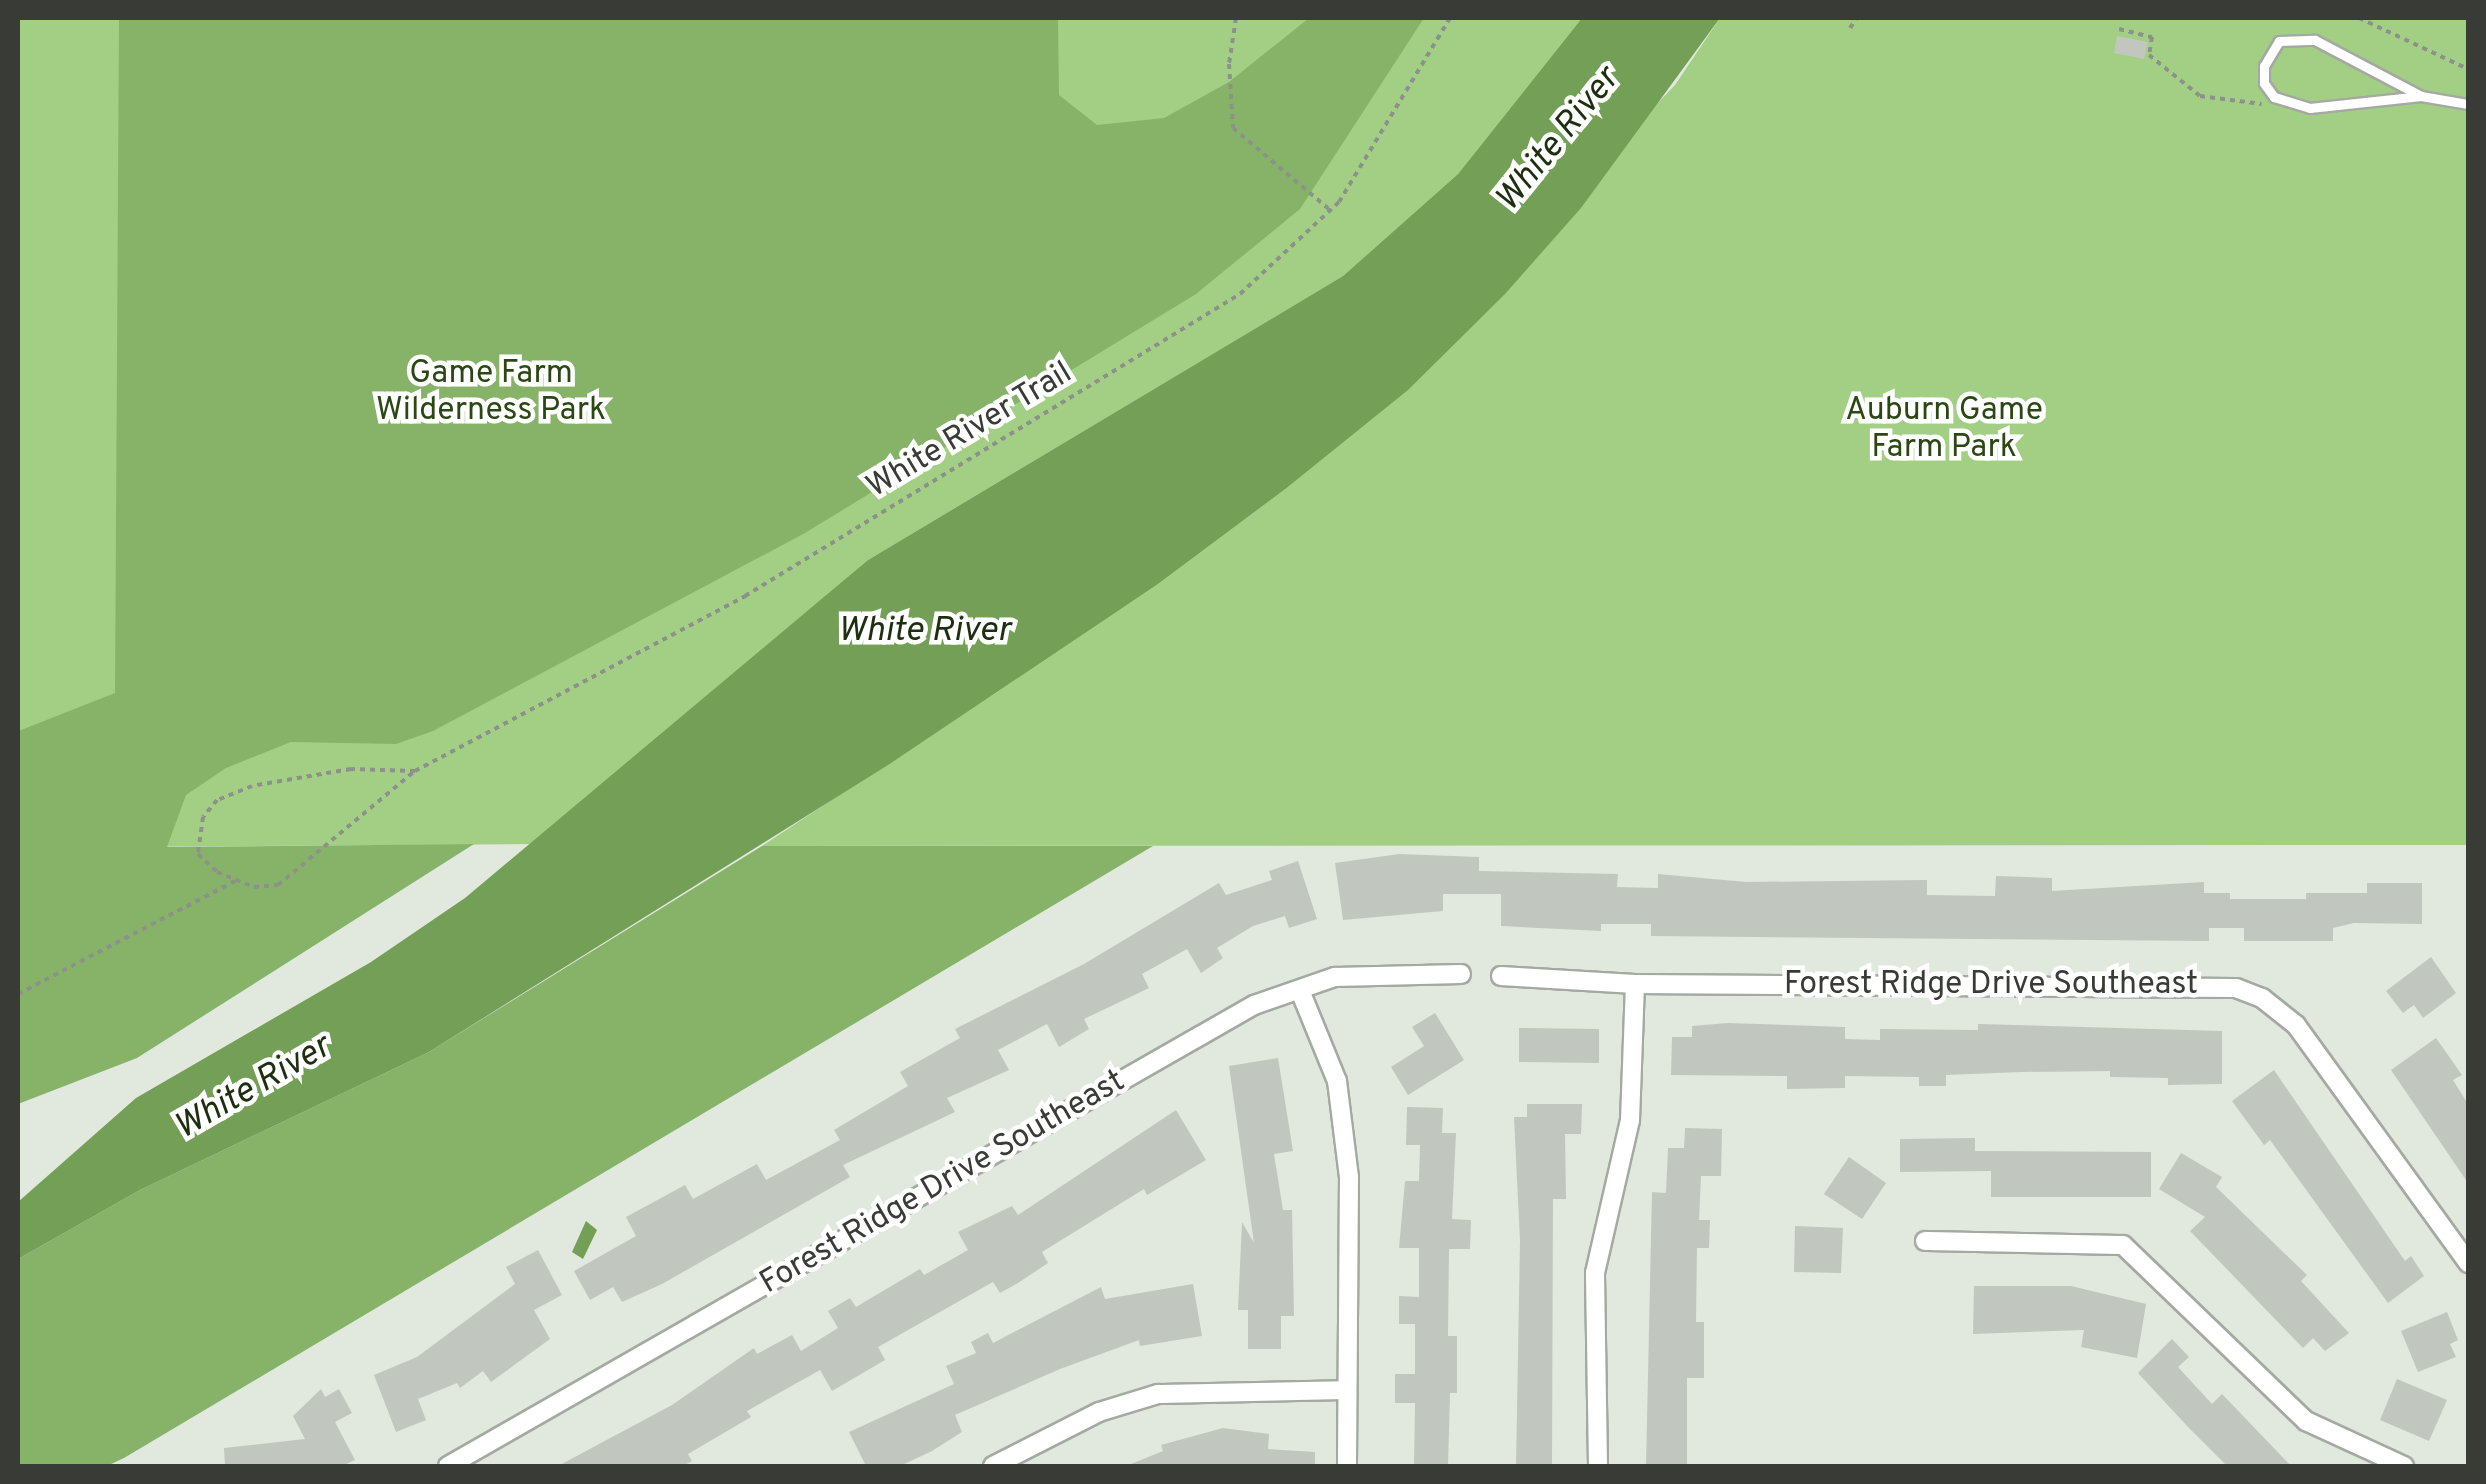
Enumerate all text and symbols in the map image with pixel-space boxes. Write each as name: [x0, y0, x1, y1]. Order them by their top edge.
water label: White River: [1487, 60, 1629, 220]
street label: White River Trail: [860, 354, 1080, 508]
park label: Game Farm Wilderness Park: [376, 356, 606, 431]
park label: Auburn Game Farm Park: [1845, 393, 2043, 468]
water label: White River: [837, 610, 1011, 652]
street label: Forest Ridge Drive Southeast: [1784, 966, 2198, 1004]
water label: White River: [168, 1027, 338, 1149]
street label: Forest Ridge Drive Southeast: [754, 1063, 1132, 1303]

